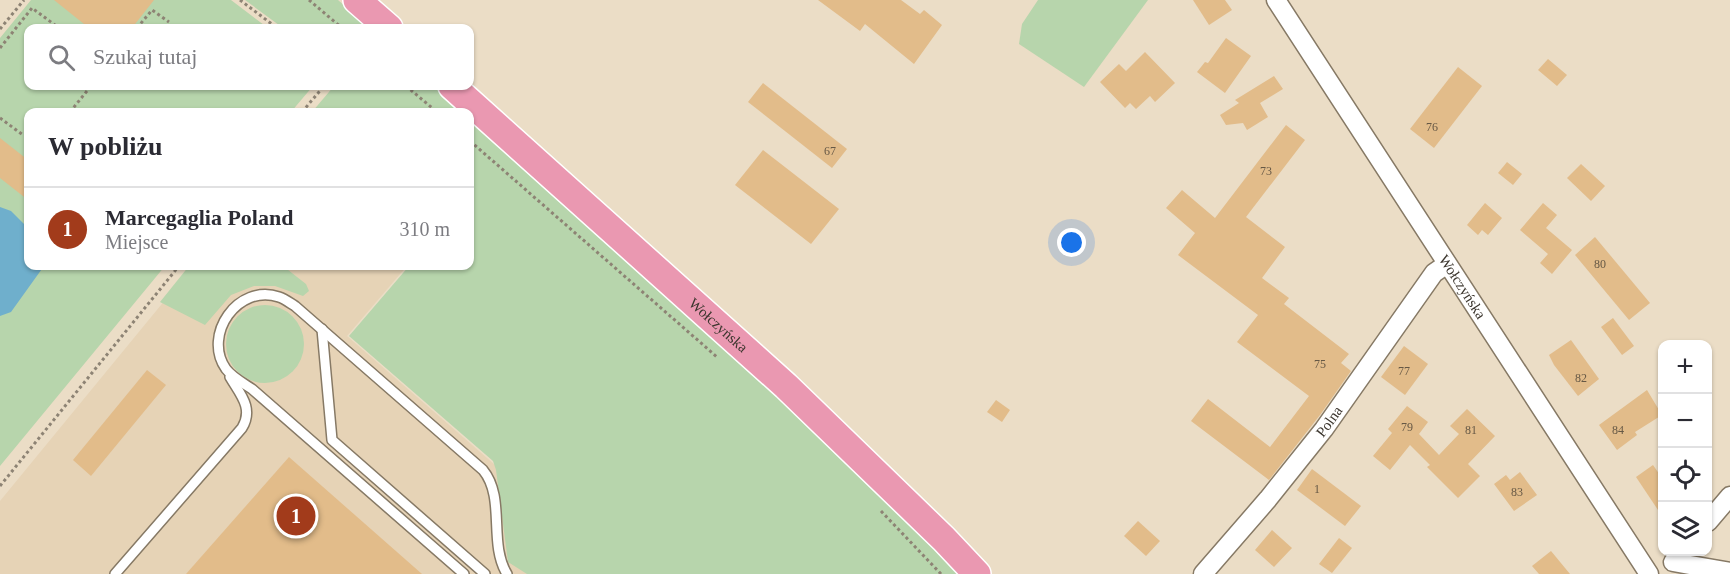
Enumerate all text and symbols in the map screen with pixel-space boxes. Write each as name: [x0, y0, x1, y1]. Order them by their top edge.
search box: [24, 24, 474, 90]
icon: search: [45, 41, 78, 74]
text: Szukaj tutaj: [93, 44, 197, 69]
house number: 76: [1426, 120, 1438, 134]
text: W pobliżu: [48, 132, 162, 161]
house number: 67: [824, 144, 836, 158]
house number: 73: [1260, 164, 1272, 178]
text: Marcegaglia Poland: [105, 205, 293, 230]
text: 1: [63, 218, 73, 240]
text: 310 m: [399, 218, 450, 240]
your location: [1057, 228, 1086, 257]
text: Miejsce: [105, 231, 168, 253]
street label: Wołczyńska: [1436, 252, 1489, 322]
house number: 80: [1594, 257, 1606, 271]
street label: Wołczyńska: [686, 295, 751, 356]
map controls: [1658, 340, 1712, 556]
button: +: [1658, 340, 1712, 394]
house number: 75: [1314, 357, 1326, 371]
house number: 77: [1398, 364, 1410, 378]
house number: 82: [1575, 371, 1587, 385]
button: −: [1658, 394, 1712, 448]
street label: Polna: [1313, 403, 1346, 440]
house number: 79: [1401, 420, 1413, 434]
house number: 81: [1465, 423, 1477, 437]
house number: 84: [1612, 423, 1624, 437]
button: locate: [1658, 448, 1712, 502]
house number: 1: [1314, 482, 1320, 496]
house number: 83: [1511, 485, 1523, 499]
pin: 1: [276, 494, 316, 538]
button: layers: [1658, 502, 1712, 556]

